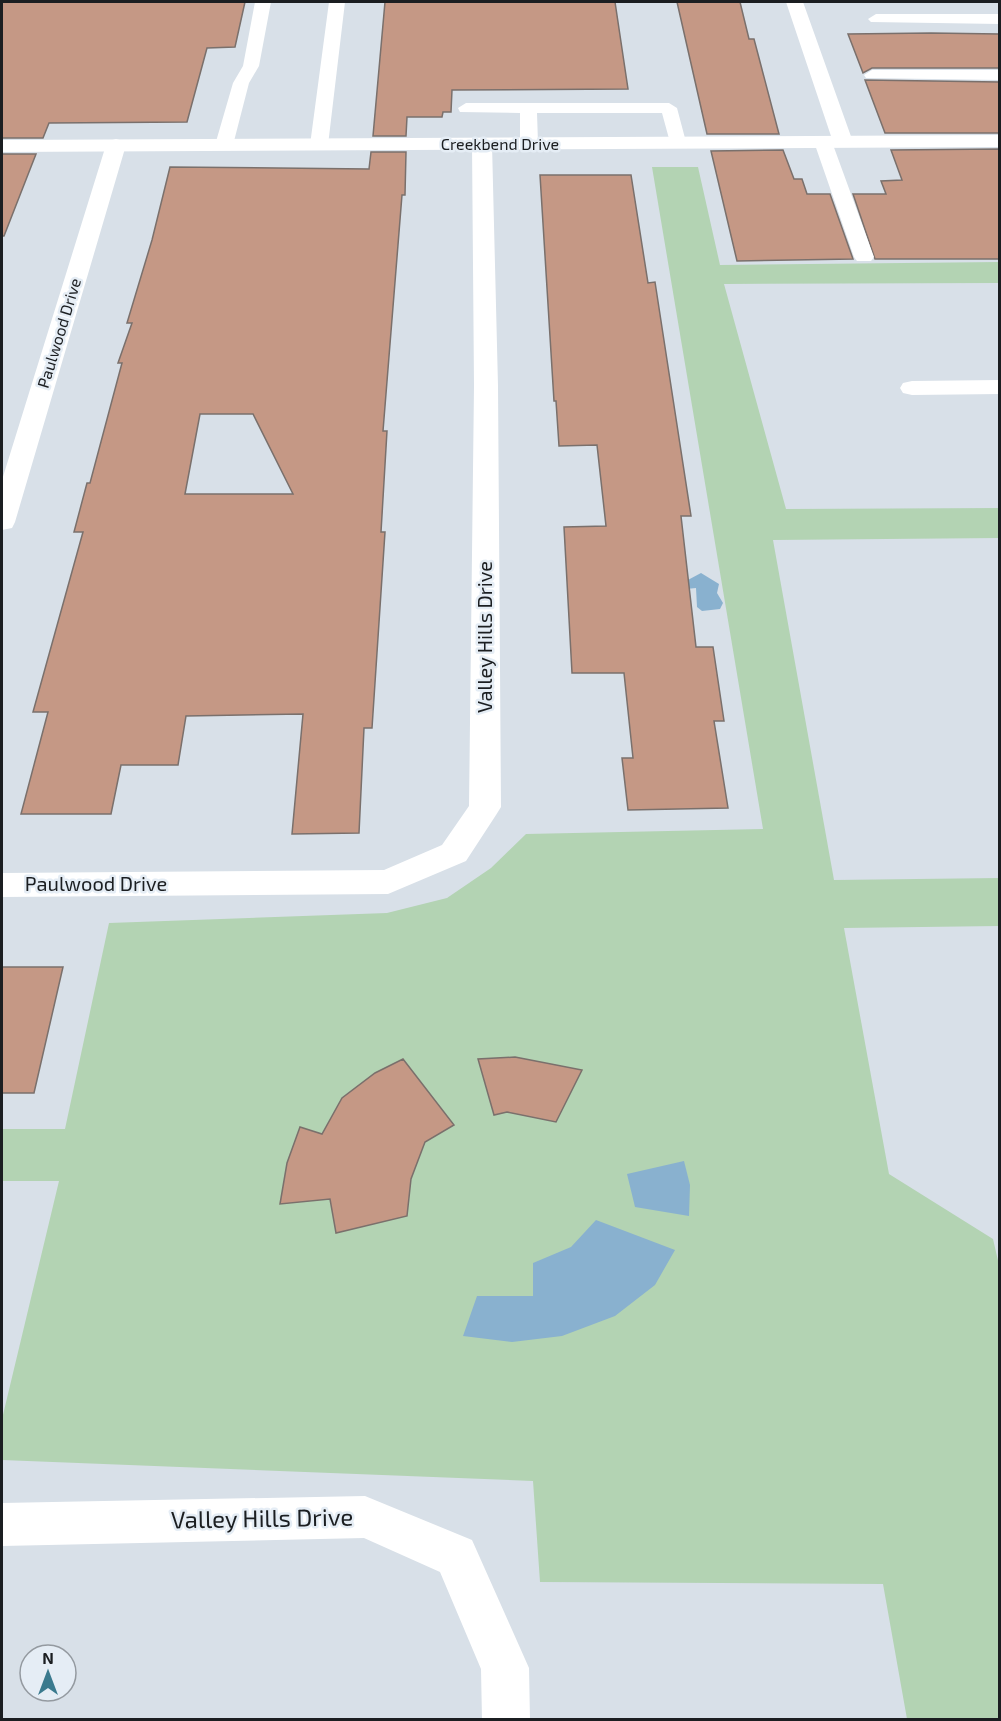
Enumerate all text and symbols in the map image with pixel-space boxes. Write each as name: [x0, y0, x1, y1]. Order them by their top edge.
street label: Creekbend Drive: [441, 134, 559, 153]
street label: Paulwood Drive: [33, 276, 84, 390]
street label: Valley Hills Drive: [472, 561, 496, 713]
street label: Paulwood Drive: [25, 871, 167, 895]
street label: Valley Hills Drive: [170, 1501, 353, 1534]
north arrow: [18, 1643, 78, 1703]
text: N: [42, 1648, 54, 1667]

